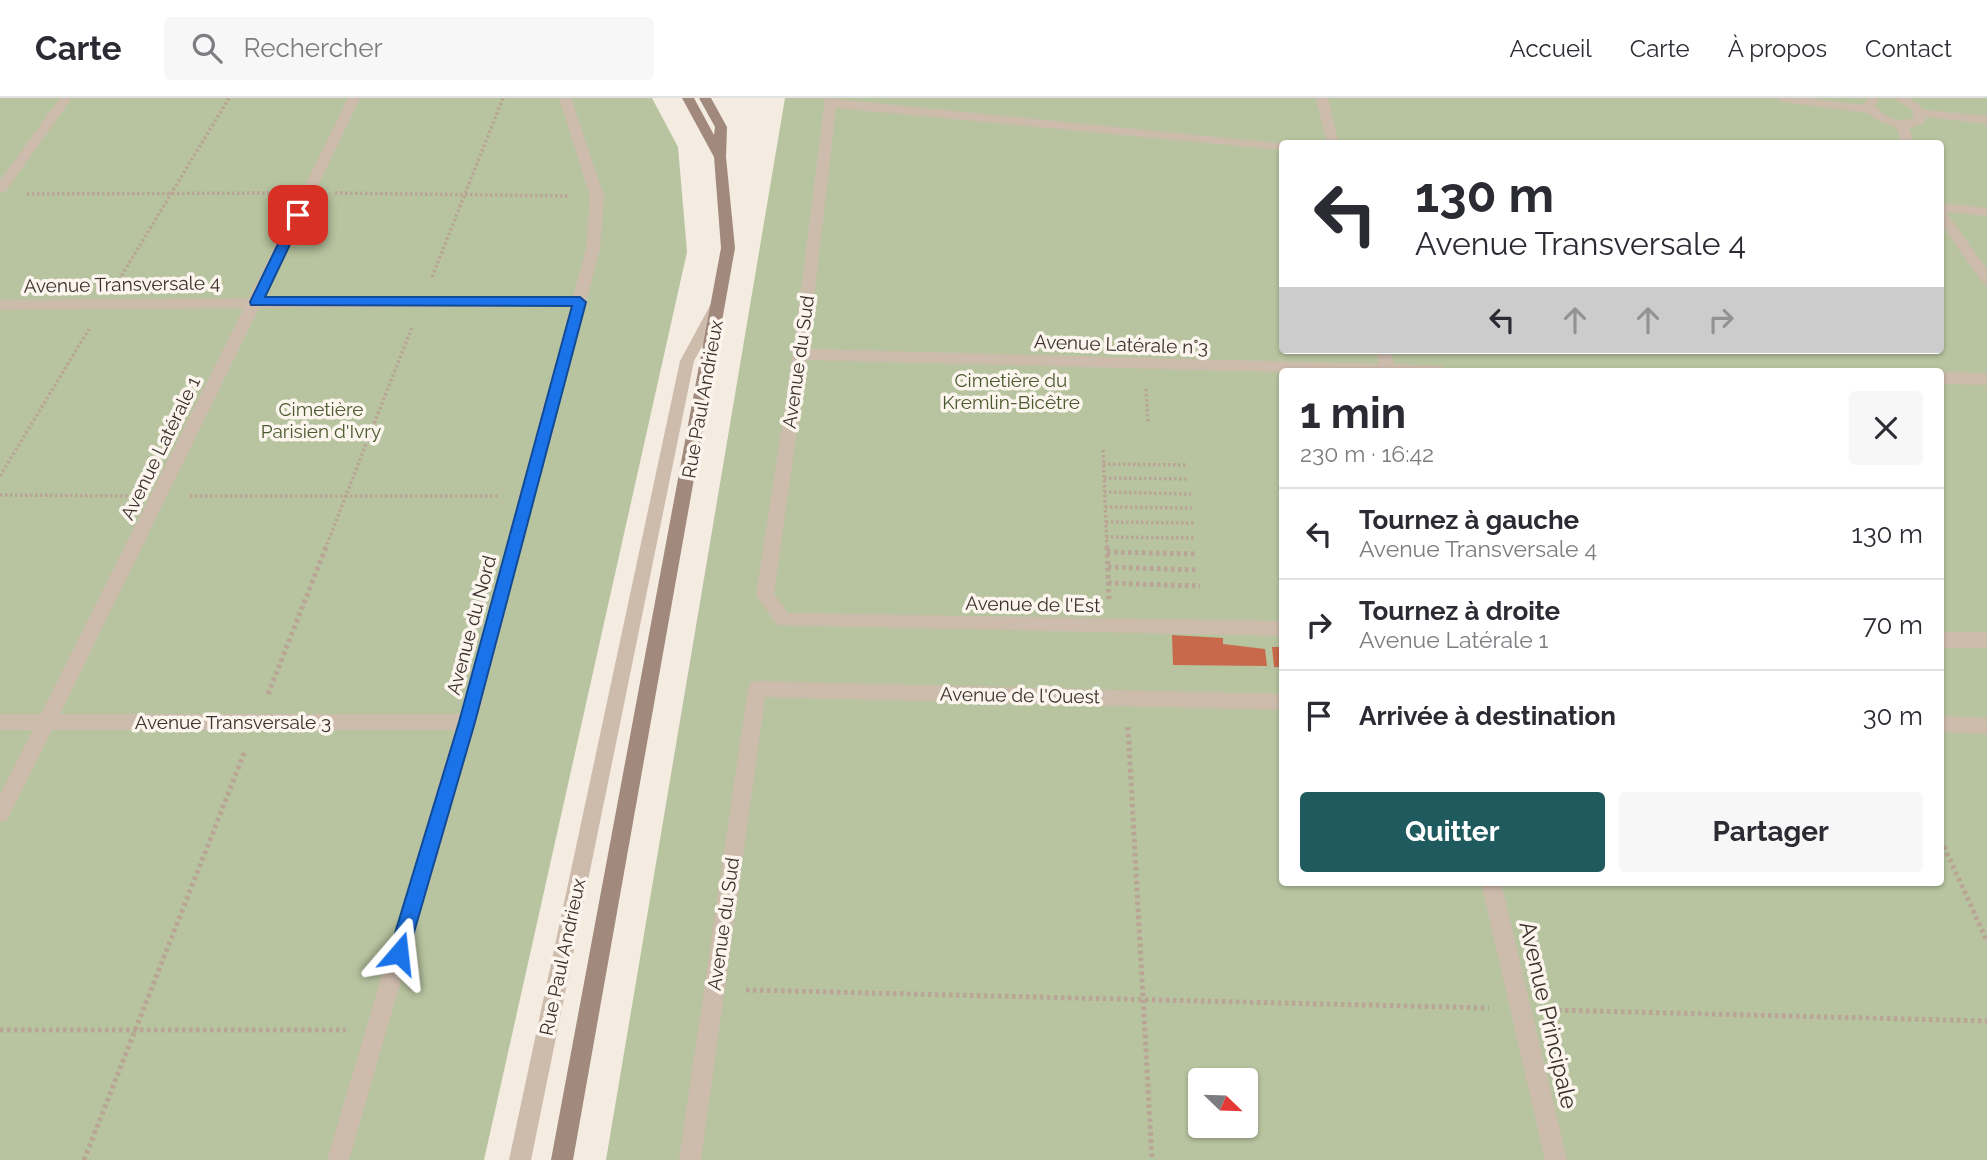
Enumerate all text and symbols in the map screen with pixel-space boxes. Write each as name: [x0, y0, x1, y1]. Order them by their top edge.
search box: [164, 17, 654, 80]
text: Carte: [35, 29, 122, 68]
icon: search: [188, 29, 226, 67]
text: Rechercher: [244, 33, 383, 63]
text: Accueil: [1510, 34, 1592, 63]
text: Carte: [1630, 34, 1690, 63]
text: À propos: [1728, 34, 1827, 63]
text: Contact: [1865, 34, 1952, 63]
text: 130 m: [1415, 166, 1554, 223]
icon: left: [1300, 168, 1391, 259]
pin: [268, 185, 328, 245]
icon: arrive: [279, 196, 317, 234]
text: Avenue Transversale 4: [1415, 225, 1746, 262]
street label: Avenue Transversale 4: [24, 271, 220, 297]
street label: Avenue du Sud: [778, 294, 818, 430]
icon: left: [1483, 301, 1521, 339]
icon: ahead: [1556, 301, 1594, 339]
icon: ahead: [1629, 301, 1667, 339]
icon: right: [1702, 301, 1740, 339]
street label: Rue Paul Andrieux: [677, 318, 727, 480]
street label: Avenue Latérale n°3: [1034, 330, 1208, 358]
park label: Cimetière du Kremlin-Bicêtre: [942, 369, 1080, 413]
street label: Avenue Latérale 1: [116, 373, 204, 523]
text: 1 min: [1300, 389, 1406, 438]
button: close: [1849, 391, 1923, 465]
park label: Cimetière Parisien d'Ivry: [261, 398, 381, 442]
text: 230 m · 16:42: [1300, 440, 1434, 467]
text: Tournez à gauche: [1359, 505, 1579, 535]
icon: left: [1300, 515, 1338, 553]
text: 130 m: [1852, 519, 1923, 549]
text: Avenue Transversale 4: [1359, 535, 1597, 562]
street label: Avenue du Nord: [442, 553, 500, 697]
street label: Avenue de l'Est: [965, 592, 1101, 616]
text: Tournez à droite: [1359, 596, 1560, 626]
icon: right: [1300, 606, 1338, 644]
text: 70 m: [1863, 610, 1923, 640]
text: Avenue Latérale 1: [1359, 626, 1548, 653]
street label: Avenue de l'Ouest: [940, 683, 1101, 707]
icon: arrive: [1300, 697, 1338, 735]
text: Arrivée à destination: [1359, 701, 1616, 731]
text: 30 m: [1863, 701, 1923, 731]
street label: Avenue Transversale 3: [135, 711, 331, 733]
button: Quitter: [1300, 792, 1605, 872]
button: Partager: [1619, 792, 1923, 872]
street label: Avenue du Sud: [703, 856, 743, 992]
street label: Rue Paul Andrieux: [535, 876, 590, 1038]
position arrow: [362, 916, 436, 990]
street label: Avenue Principale: [1514, 919, 1584, 1111]
north arrow: [1188, 1068, 1258, 1138]
map controls: [1188, 1068, 1258, 1138]

